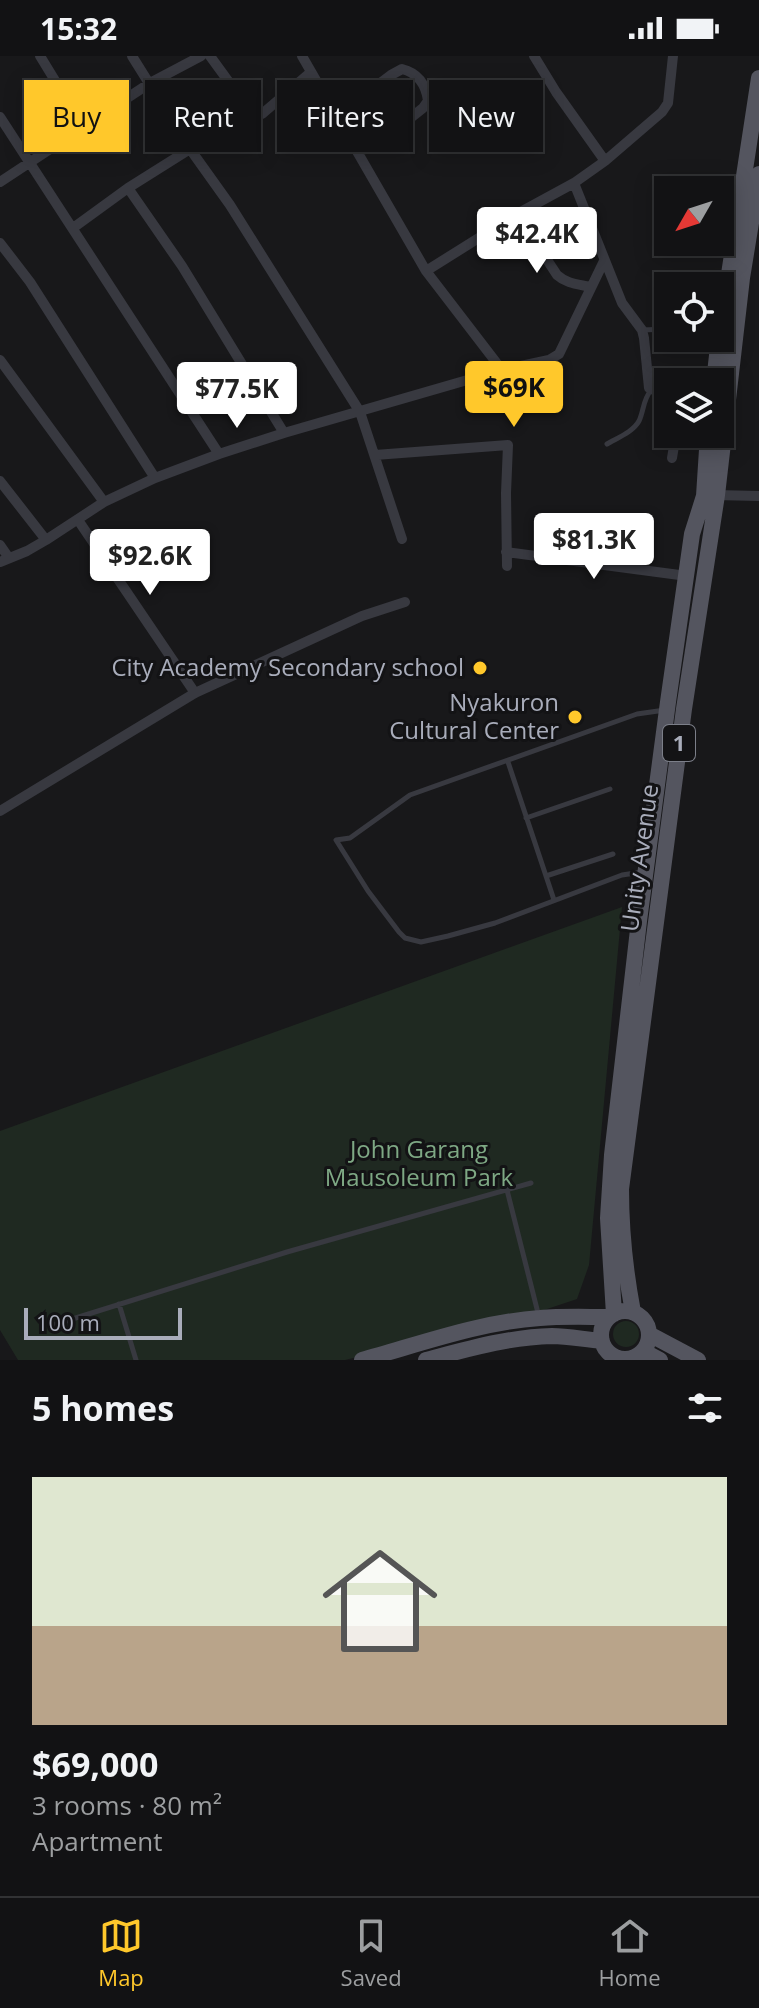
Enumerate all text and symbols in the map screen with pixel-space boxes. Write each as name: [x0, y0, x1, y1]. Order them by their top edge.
text: 15:32: [40, 8, 117, 49]
chip: Buy: [24, 80, 129, 152]
chip: Rent: [145, 80, 261, 152]
chip: Filters: [277, 80, 413, 152]
chip: New: [429, 80, 543, 152]
north arrow: [654, 176, 734, 256]
map controls: [654, 176, 734, 448]
pin: $42.4K: [472, 207, 602, 275]
text: $42.4K: [495, 215, 579, 251]
button: locate: [654, 272, 734, 352]
pin: $69K: [467, 361, 561, 429]
pin: $77.5K: [172, 362, 302, 430]
button: layers: [654, 368, 734, 448]
text: $69K: [483, 369, 545, 405]
text: $77.5K: [195, 370, 279, 406]
pin: $81.3K: [529, 513, 659, 581]
text: $81.3K: [552, 521, 636, 557]
pin: $92.6K: [85, 529, 215, 597]
text: $92.6K: [108, 537, 192, 573]
place label: City Academy Secondary school: [111, 650, 464, 683]
marker: City Academy Secondary school: [471, 659, 489, 677]
place label: Nyakuron Cultural Center: [389, 685, 559, 746]
marker: Nyakuron Cultural Center: [566, 708, 584, 726]
road number: 1: [663, 725, 695, 761]
street label: Unity Avenue: [612, 782, 665, 934]
park label: John Garang Mausoleum Park: [325, 1132, 514, 1193]
scale bar: [24, 1304, 182, 1340]
text: 100 m: [36, 1307, 100, 1337]
text: 5 homes: [32, 1385, 174, 1431]
icon: filters: [683, 1386, 727, 1430]
icon: home: [308, 1529, 452, 1673]
text: $69,000: [32, 1741, 158, 1787]
text: 3 rooms · 80 m²: [32, 1787, 222, 1823]
text: Apartment: [32, 1823, 163, 1859]
tab: Map: [98, 1914, 144, 1992]
tab: Saved: [341, 1914, 402, 1992]
tab: Home: [598, 1914, 661, 1992]

